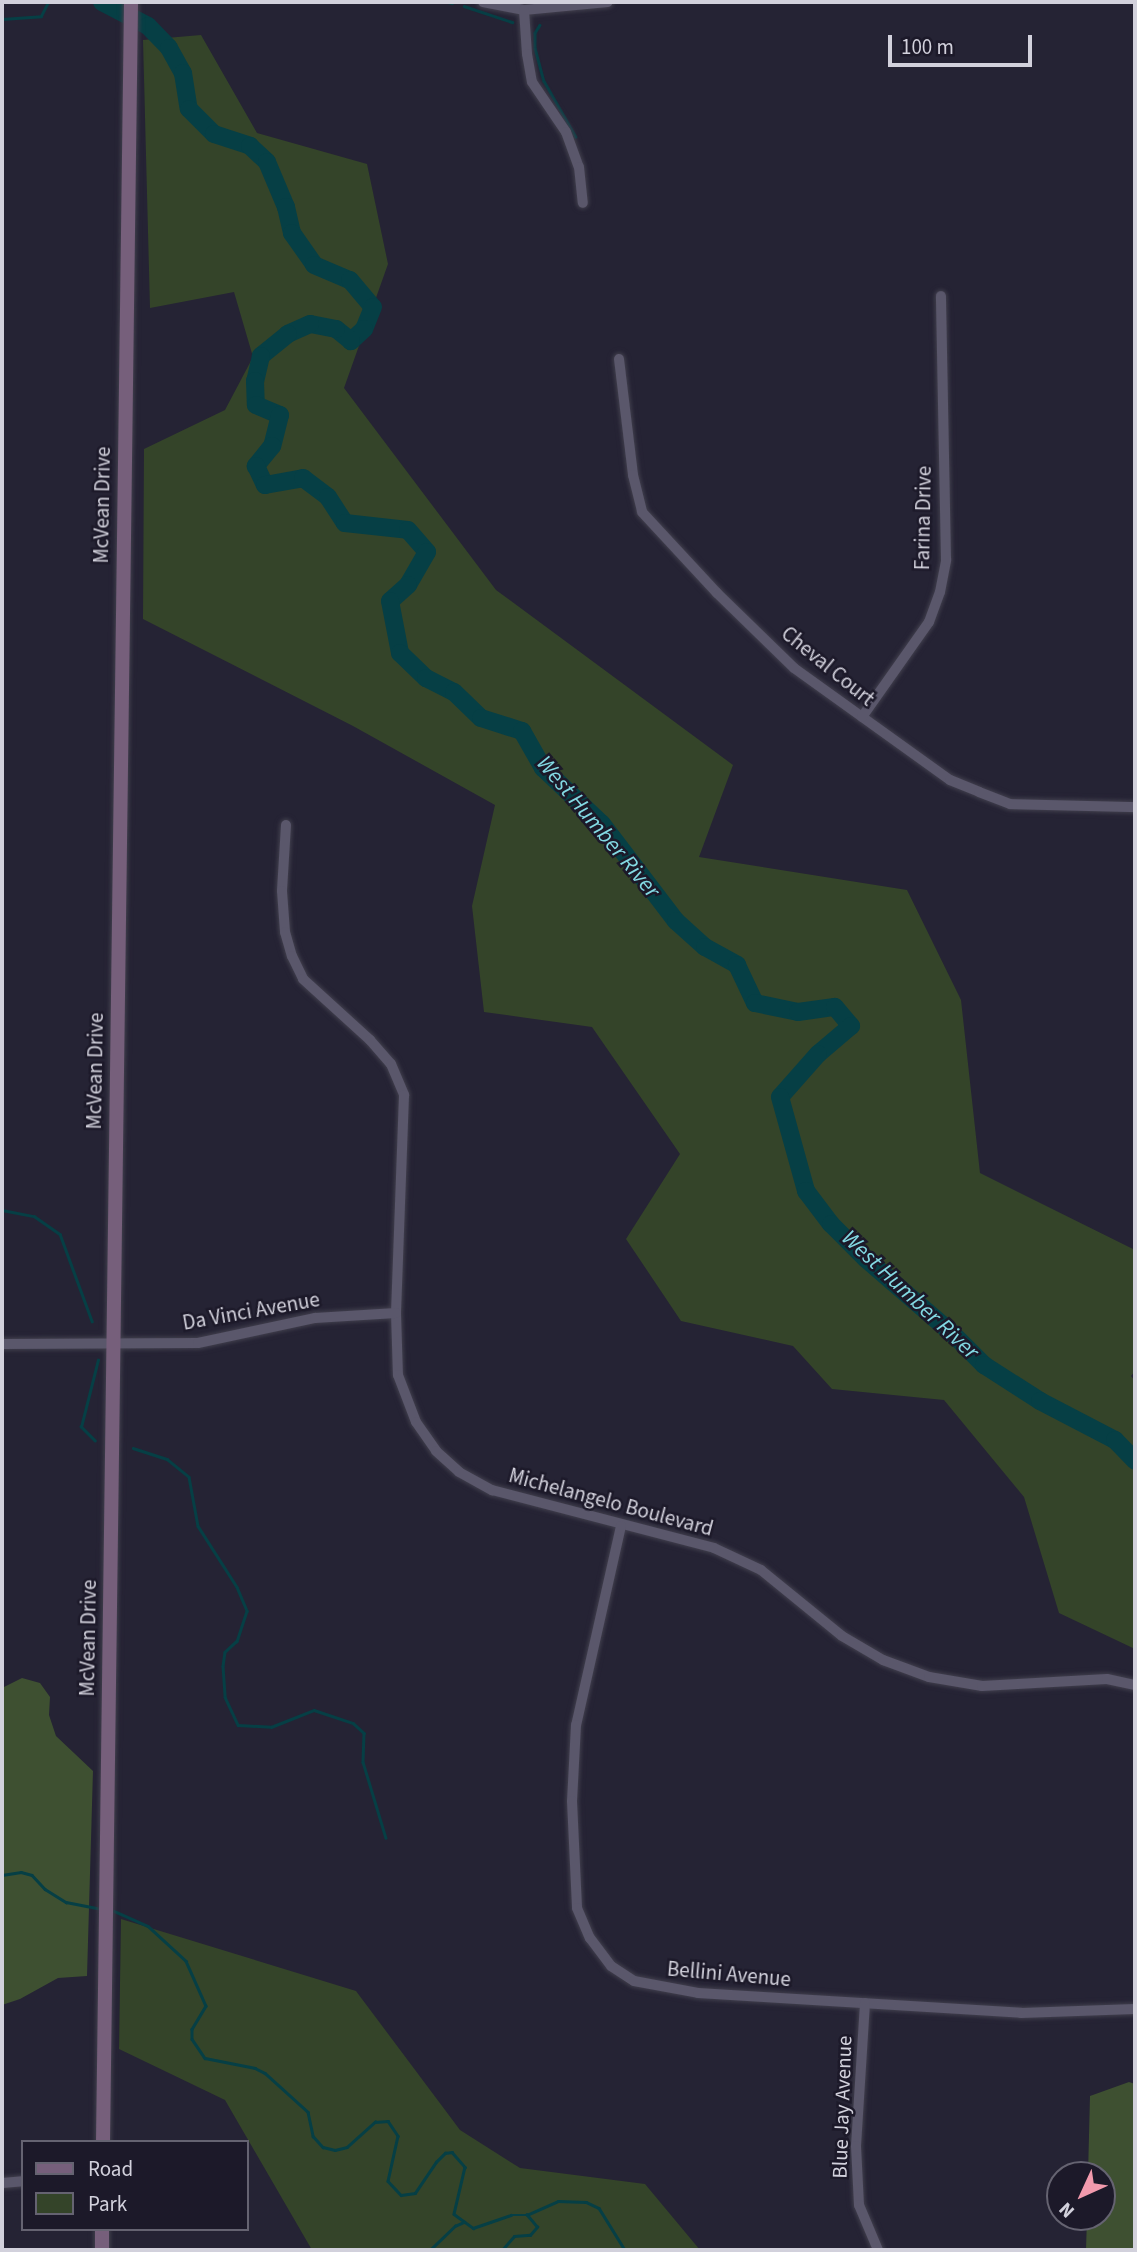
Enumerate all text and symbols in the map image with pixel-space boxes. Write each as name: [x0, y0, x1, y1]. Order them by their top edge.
scale bar: [892, 21, 1036, 65]
text: 100 m: [901, 32, 954, 62]
street label: McVean Drive: [88, 446, 116, 564]
street label: Farina Drive: [909, 466, 937, 570]
street label: Cheval Court: [776, 621, 880, 711]
water label: West Humber River: [530, 750, 666, 904]
street label: McVean Drive: [81, 1012, 109, 1130]
water label: West Humber River: [836, 1224, 984, 1366]
street label: Da Vinci Avenue: [180, 1287, 322, 1335]
street label: Michelangelo Boulevard: [506, 1463, 716, 1541]
street label: McVean Drive: [74, 1579, 102, 1697]
street label: Bellini Avenue: [666, 1956, 792, 1992]
street label: Blue Jay Avenue: [827, 2035, 857, 2179]
legend: [21, 2140, 248, 2231]
text: Road: [88, 2154, 133, 2184]
north arrow: [1046, 2161, 1116, 2231]
text: Park: [88, 2189, 127, 2219]
text: N: [1053, 2196, 1081, 2224]

